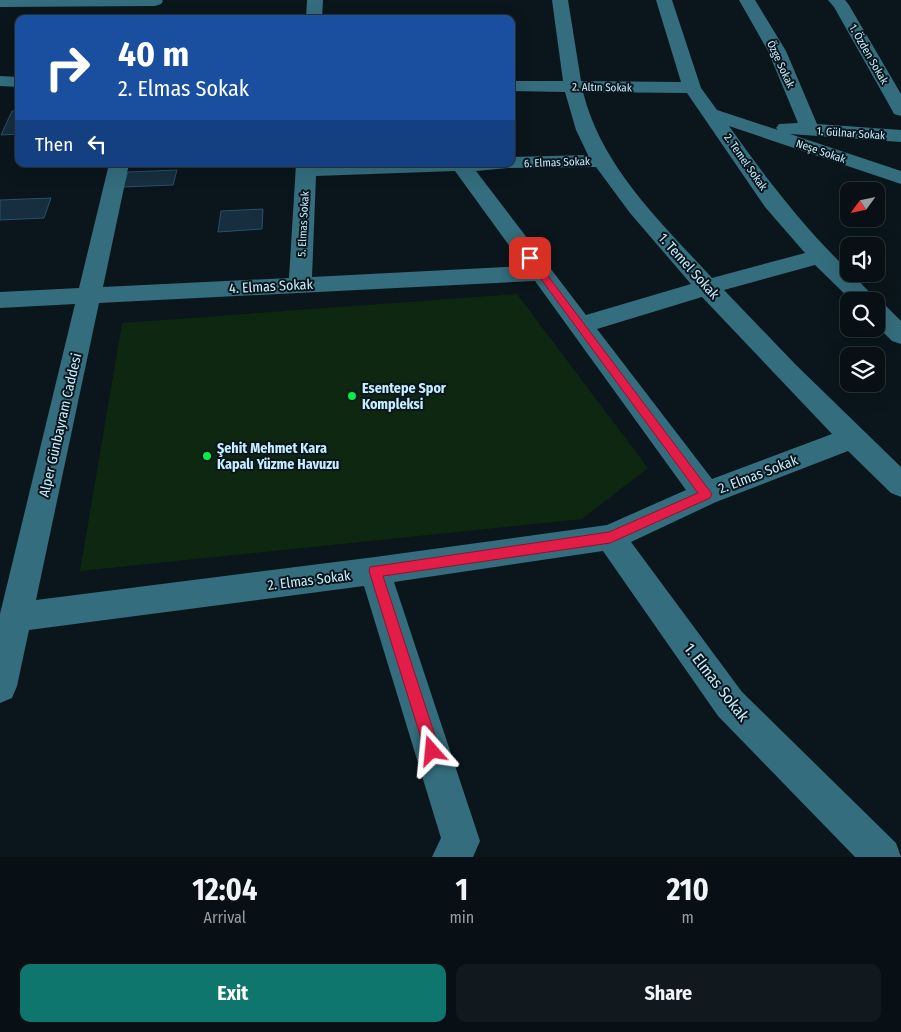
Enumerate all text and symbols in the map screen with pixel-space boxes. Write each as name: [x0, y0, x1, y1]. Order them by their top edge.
street label: 1. Özden Sokak: [846, 22, 891, 87]
text: 40 m: [118, 33, 189, 75]
icon: right: [35, 35, 100, 100]
street label: Özge Sokak: [764, 38, 798, 91]
text: 2. Elmas Sokak: [118, 75, 249, 102]
street label: 2. Altın Sokak: [572, 80, 633, 95]
street label: 1. Gülnar Sokak: [816, 125, 886, 142]
icon: left: [83, 130, 111, 158]
street label: 2. Temel Sokak: [721, 132, 770, 194]
text: Then: [35, 133, 73, 156]
street label: Neşe Sokak: [794, 137, 848, 166]
street label: 6. Elmas Sokak: [524, 155, 591, 170]
north arrow: [840, 182, 885, 228]
map controls: [840, 182, 885, 392]
street label: 5. Elmas Sokak: [295, 190, 312, 257]
street label: 1. Temel Sokak: [655, 230, 723, 303]
pin: [509, 237, 551, 279]
button: sound: [840, 237, 885, 282]
icon: arrive: [516, 244, 544, 272]
street label: 4. Elmas Sokak: [229, 276, 314, 297]
button: search: [840, 292, 885, 337]
button: layers: [840, 347, 885, 392]
street label: Alper Günbayram Caddesi: [36, 352, 85, 499]
place label: Esentepe Spor Kompleksi: [362, 380, 447, 413]
marker: Esentepe Spor Kompleksi: [346, 390, 358, 402]
place label: Şehit Mehmet Kara Kapalı Yüzme Havuzu: [217, 440, 339, 473]
marker: Şehit Mehmet Kara Kapalı Yüzme Havuzu: [201, 450, 213, 462]
street label: 2. Elmas Sokak: [716, 451, 801, 497]
street label: 2. Elmas Sokak: [267, 567, 352, 594]
street label: 1. Elmas Sokak: [680, 639, 754, 726]
position arrow: [405, 724, 457, 776]
text: 12:04: [192, 872, 257, 908]
text: 1: [456, 872, 468, 908]
text: 210: [666, 872, 709, 908]
text: Arrival: [204, 908, 246, 927]
text: min: [450, 908, 474, 927]
text: m: [681, 908, 694, 927]
button: Exit: [20, 964, 446, 1022]
button: Share: [456, 964, 881, 1022]

